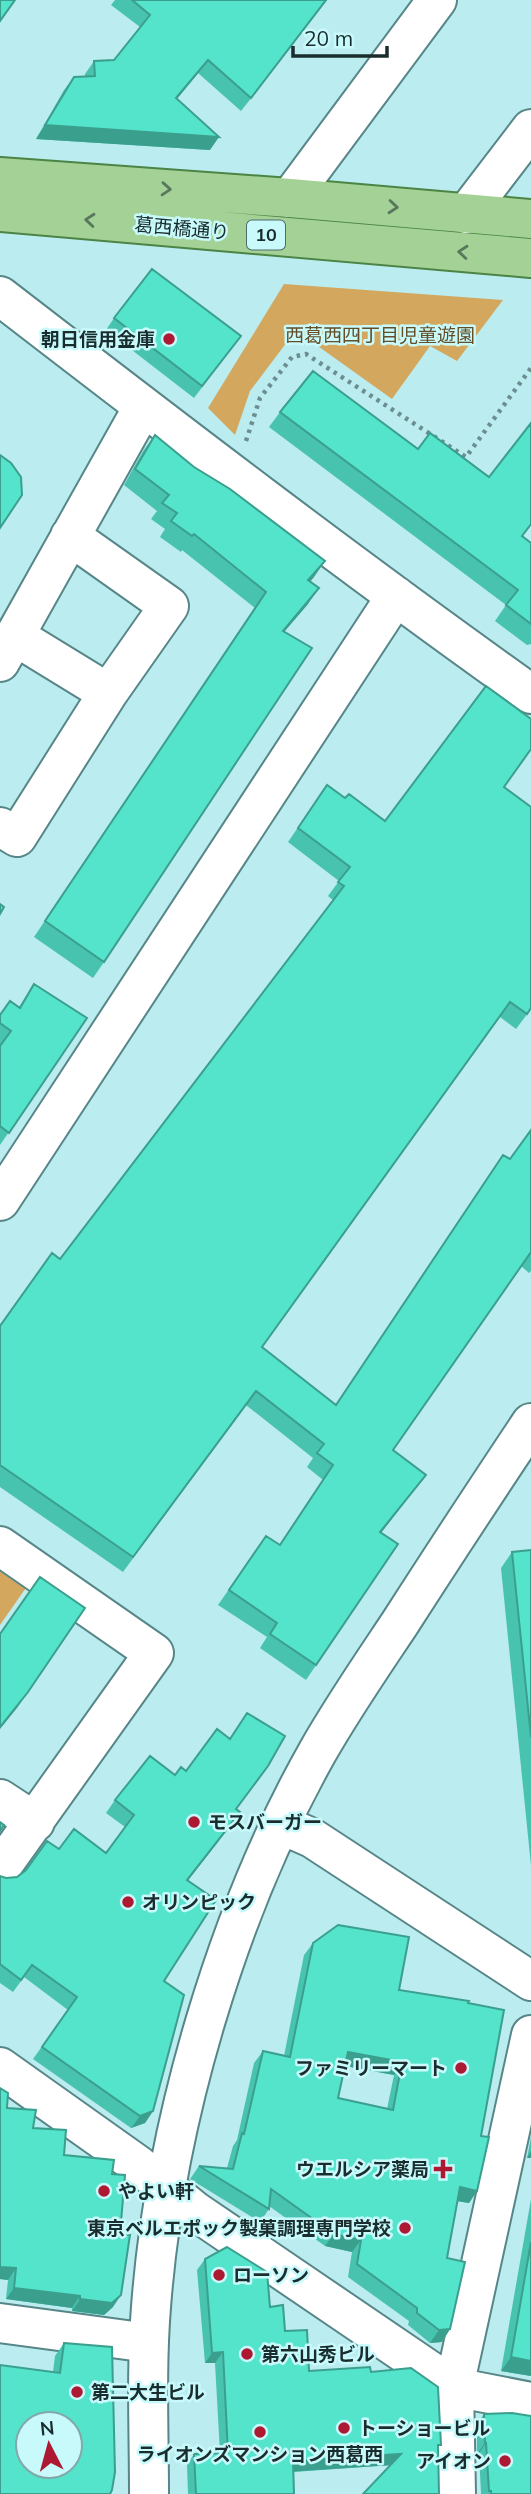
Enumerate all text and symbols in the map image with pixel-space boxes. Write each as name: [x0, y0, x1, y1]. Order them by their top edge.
scale bar: [293, 14, 388, 58]
text: 20 m: [304, 25, 353, 51]
one-way arrow: [161, 181, 172, 196]
one-way arrow: [387, 199, 398, 214]
street label: 葛西橋通り: [134, 212, 230, 244]
one-way arrow: [84, 213, 95, 228]
road number: 10: [247, 220, 285, 249]
one-way arrow: [457, 245, 468, 260]
park label: 西葛西四丁目児童遊園: [285, 323, 475, 347]
place label: 朝日信用金庫: [41, 327, 155, 351]
marker: 朝日信用金庫: [161, 331, 177, 347]
place label: モスバーガー: [208, 1810, 322, 1834]
marker: モスバーガー: [186, 1814, 202, 1830]
place label: オリンピック: [142, 1890, 256, 1914]
marker: オリンピック: [120, 1894, 136, 1910]
place label: ファミリーマート: [295, 2056, 447, 2080]
marker: ファミリーマート: [453, 2060, 469, 2076]
place label: ウエルシア薬局: [296, 2157, 429, 2181]
marker: ウエルシア薬局: [435, 2161, 451, 2177]
place label: やよい軒: [118, 2179, 194, 2203]
marker: やよい軒: [96, 2183, 112, 2199]
place label: 東京ベルエポック製菓調理専門学校: [87, 2216, 391, 2240]
marker: 東京ベルエポック製菓調理専門学校: [397, 2220, 413, 2236]
place label: ローソン: [233, 2263, 309, 2287]
marker: ローソン: [211, 2267, 227, 2283]
place label: 第六山秀ビル: [261, 2342, 375, 2366]
marker: 第六山秀ビル: [239, 2346, 255, 2362]
place label: 第二大生ビル: [91, 2380, 205, 2404]
marker: 第二大生ビル: [69, 2384, 85, 2400]
north arrow: [14, 2410, 84, 2480]
text: N: [39, 2415, 56, 2441]
place label: トーショービル: [358, 2416, 491, 2440]
marker: トーショービル: [336, 2420, 352, 2436]
marker: ライオンズマンション西葛西: [252, 2424, 268, 2440]
place label: ライオンズマンション西葛西: [137, 2442, 383, 2466]
place label: アイオン: [416, 2449, 491, 2473]
marker: アイオン: [497, 2453, 513, 2469]

